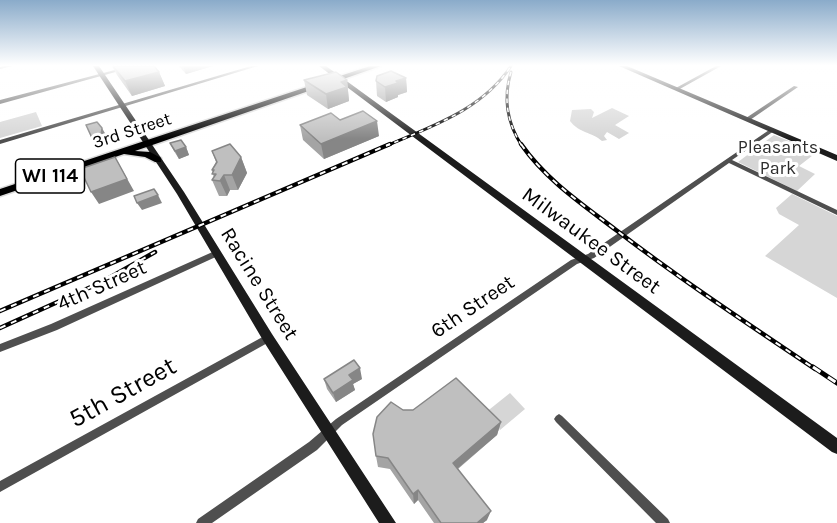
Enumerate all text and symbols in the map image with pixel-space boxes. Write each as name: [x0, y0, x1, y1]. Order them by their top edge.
street label: 3rd Street: [90, 108, 174, 154]
park label: Pleasants Park: [738, 137, 818, 180]
road number: WI 114: [16, 159, 84, 193]
street label: Milwaukee Street: [517, 182, 665, 300]
street label: Racine Street: [215, 223, 303, 345]
street label: 4th Street: [54, 255, 150, 317]
street label: 6th Street: [426, 270, 520, 344]
street label: 5th Street: [64, 351, 182, 435]

